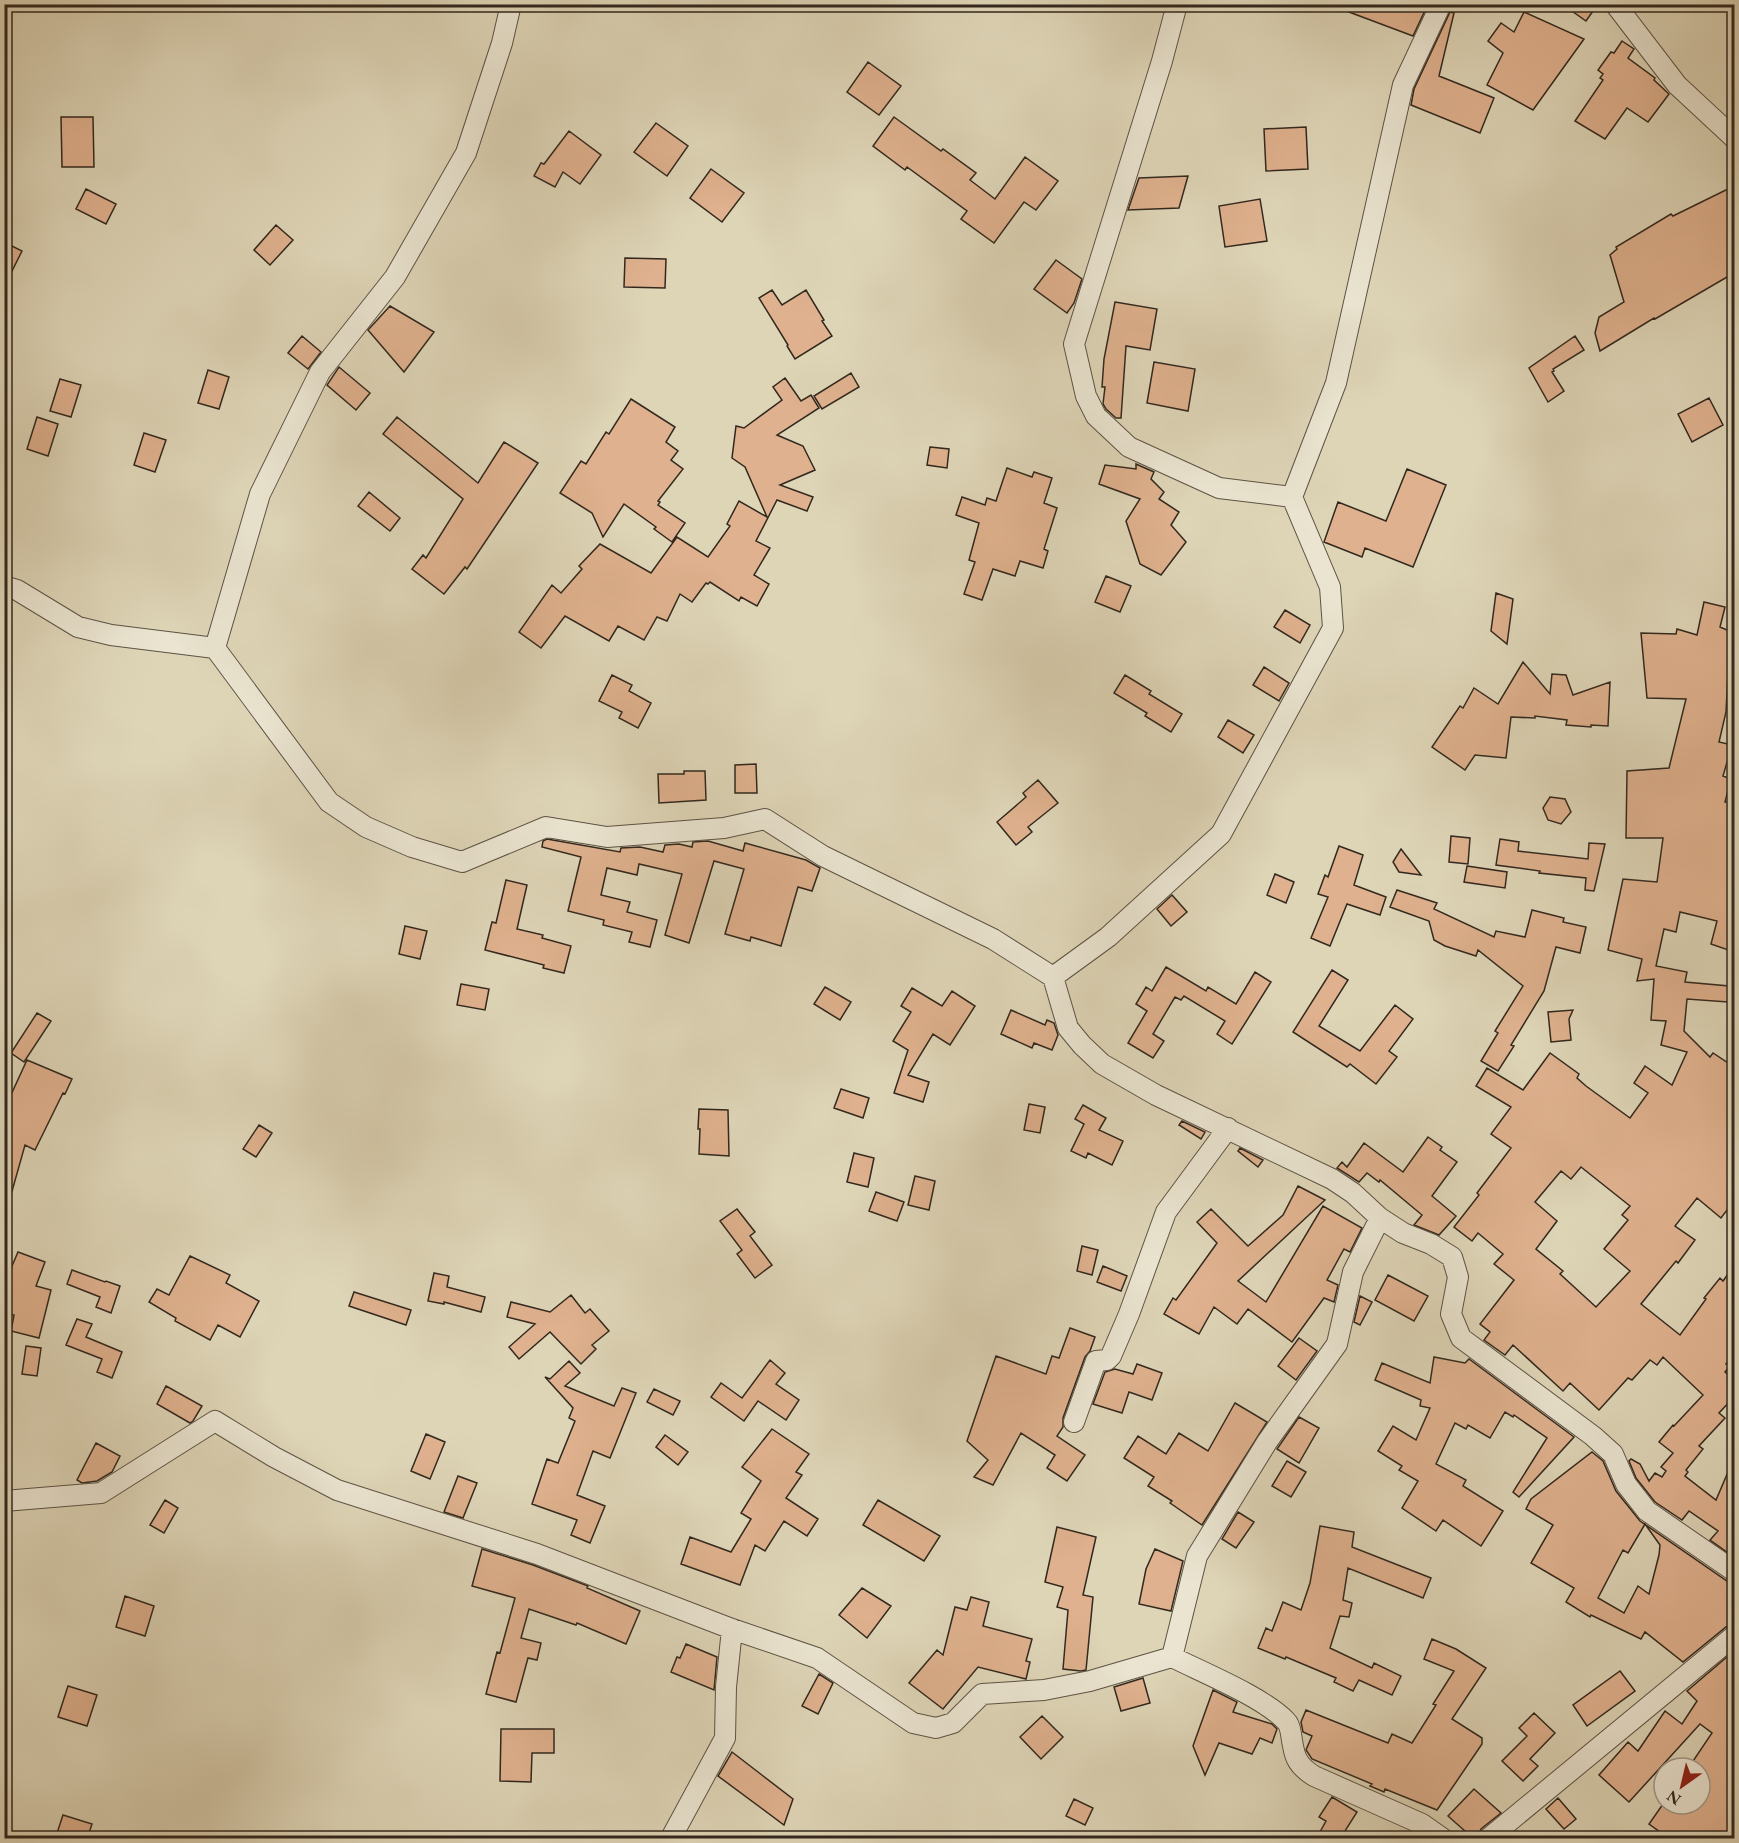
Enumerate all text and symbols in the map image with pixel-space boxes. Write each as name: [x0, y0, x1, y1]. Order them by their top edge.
north arrow: [1652, 1756, 1712, 1816]
text: N: [1663, 1786, 1685, 1810]

